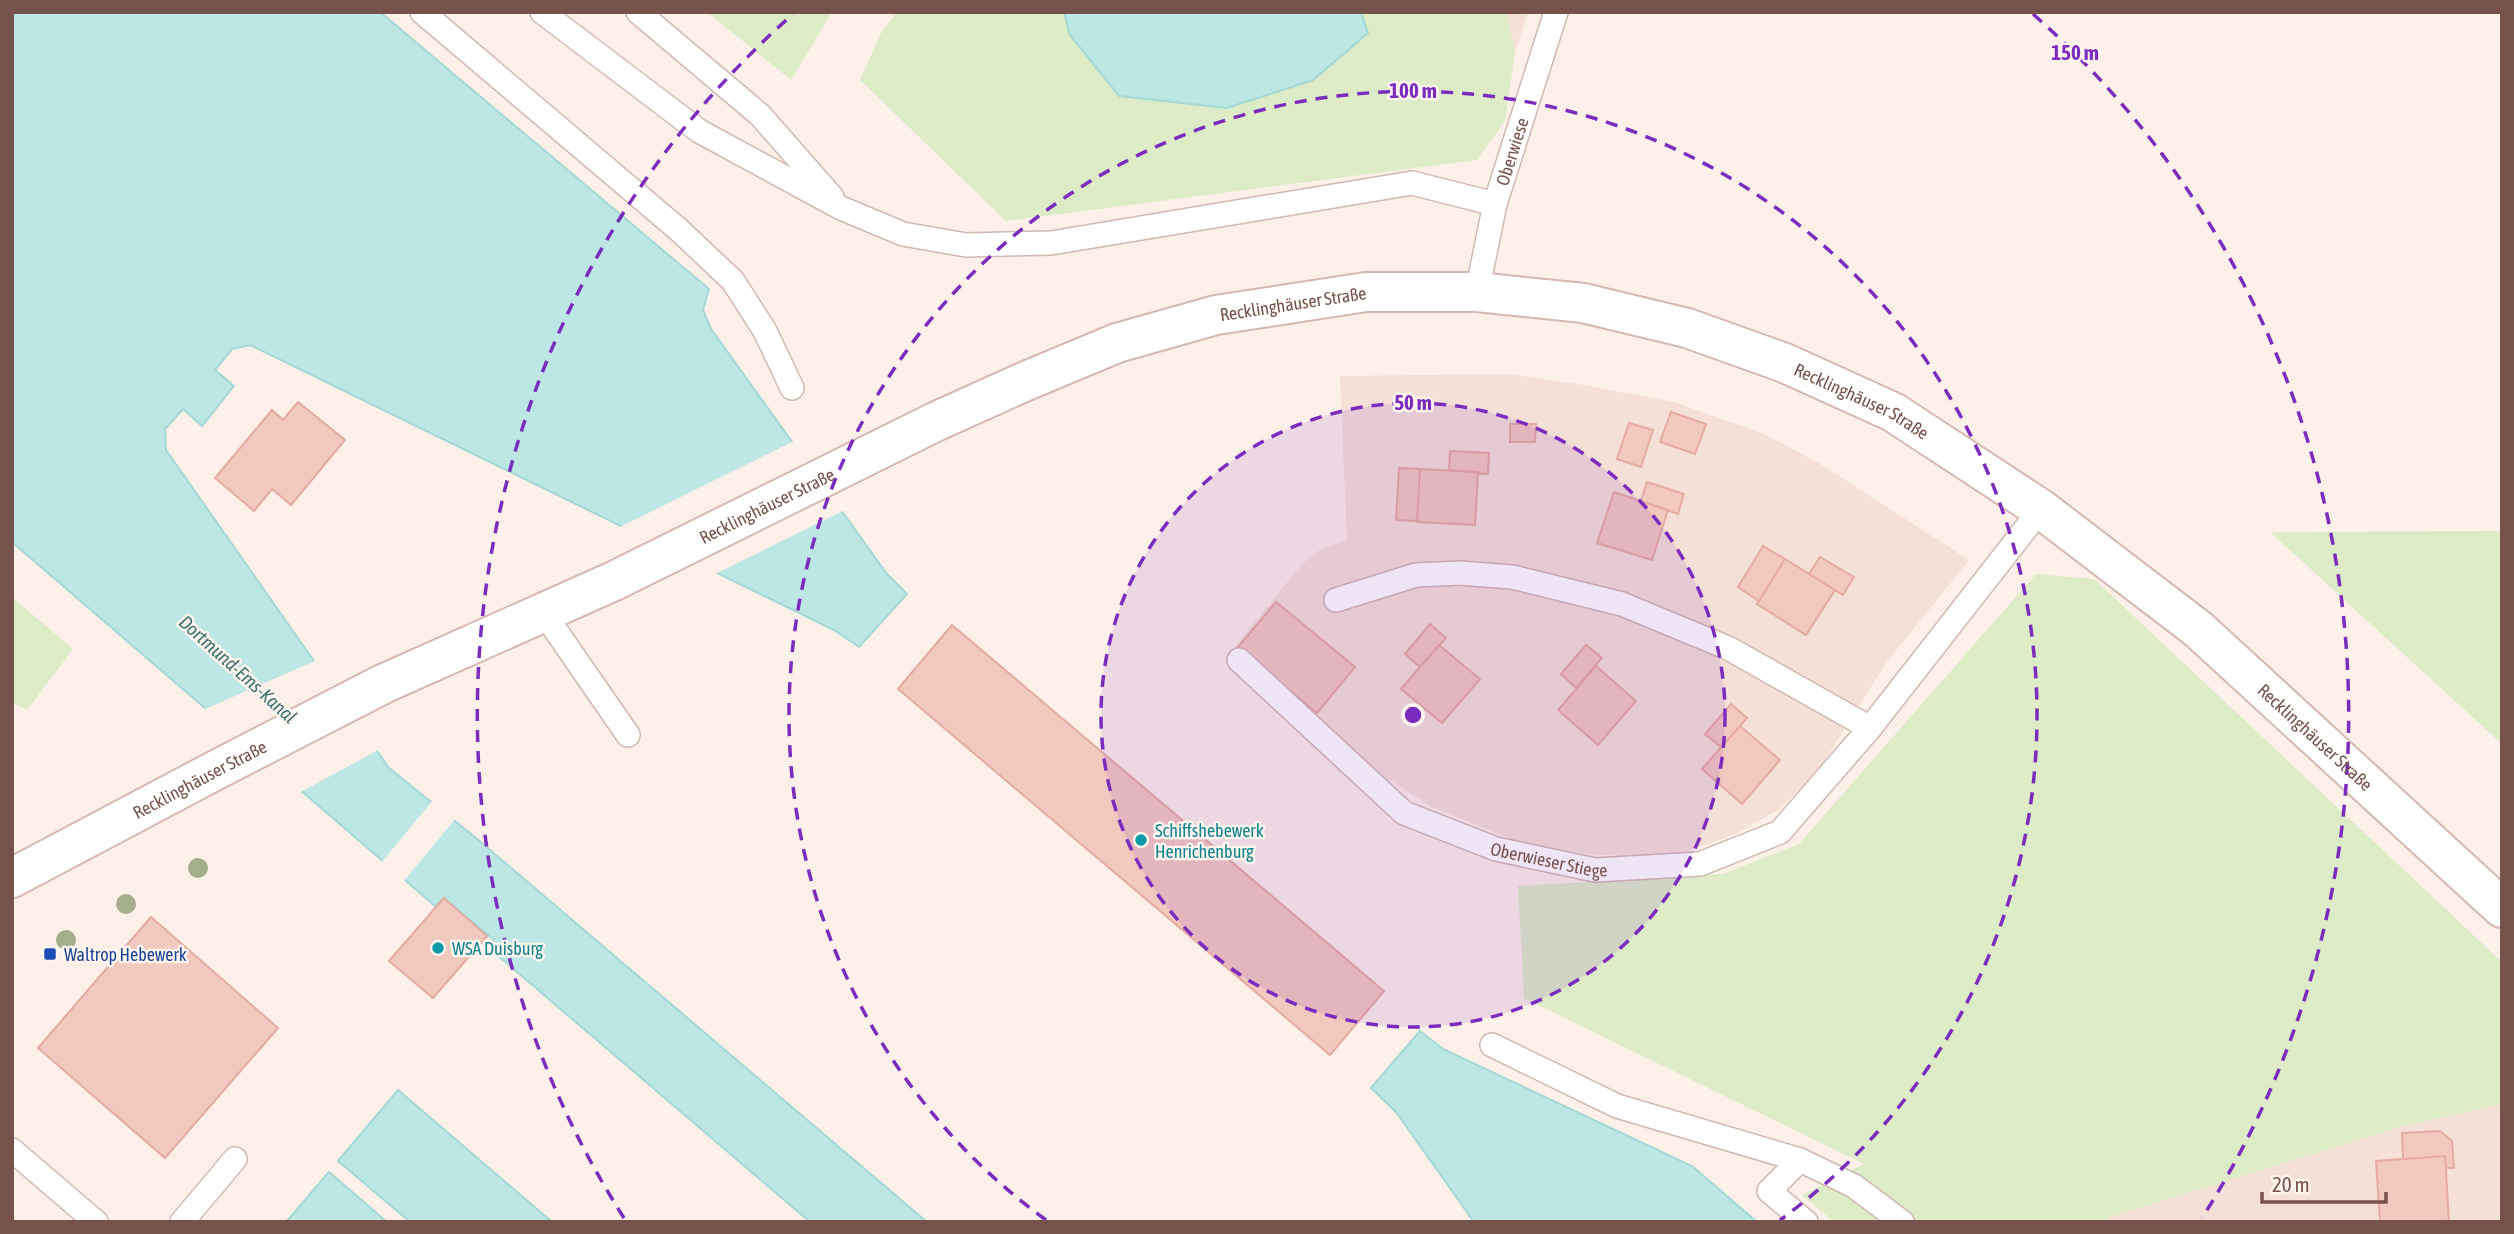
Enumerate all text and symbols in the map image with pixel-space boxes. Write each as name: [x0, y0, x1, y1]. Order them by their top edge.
text: 150 m: [2051, 40, 2099, 64]
text: 100 m: [1389, 78, 1437, 102]
street label: Oberwiese: [1491, 115, 1532, 188]
street label: Recklinghäuser Straße: [1218, 282, 1368, 325]
street label: Recklinghäuser Straße: [1791, 358, 1933, 443]
text: 50 m: [1394, 390, 1432, 414]
street label: Recklinghäuser Straße: [696, 463, 838, 548]
water label: Dortmund-Ems-Kanal: [175, 611, 301, 727]
street label: Recklinghäuser Straße: [2254, 679, 2377, 795]
centre of rings: [1401, 703, 1425, 727]
street label: Recklinghäuser Straße: [129, 735, 270, 823]
place label: Schiffshebewerk Henrichenburg: [1155, 820, 1264, 862]
marker: Schiffshebewerk Henrichenburg: [1133, 832, 1149, 848]
street label: Oberwieser Stiege: [1489, 838, 1608, 881]
place label: WSA Duisburg: [452, 938, 543, 959]
marker: WSA Duisburg: [430, 940, 446, 956]
place label: Waltrop Hebewerk: [64, 944, 187, 965]
marker: Waltrop Hebewerk: [42, 946, 58, 962]
scale bar: [2262, 1160, 2386, 1204]
text: 20 m: [2272, 1172, 2310, 1196]

